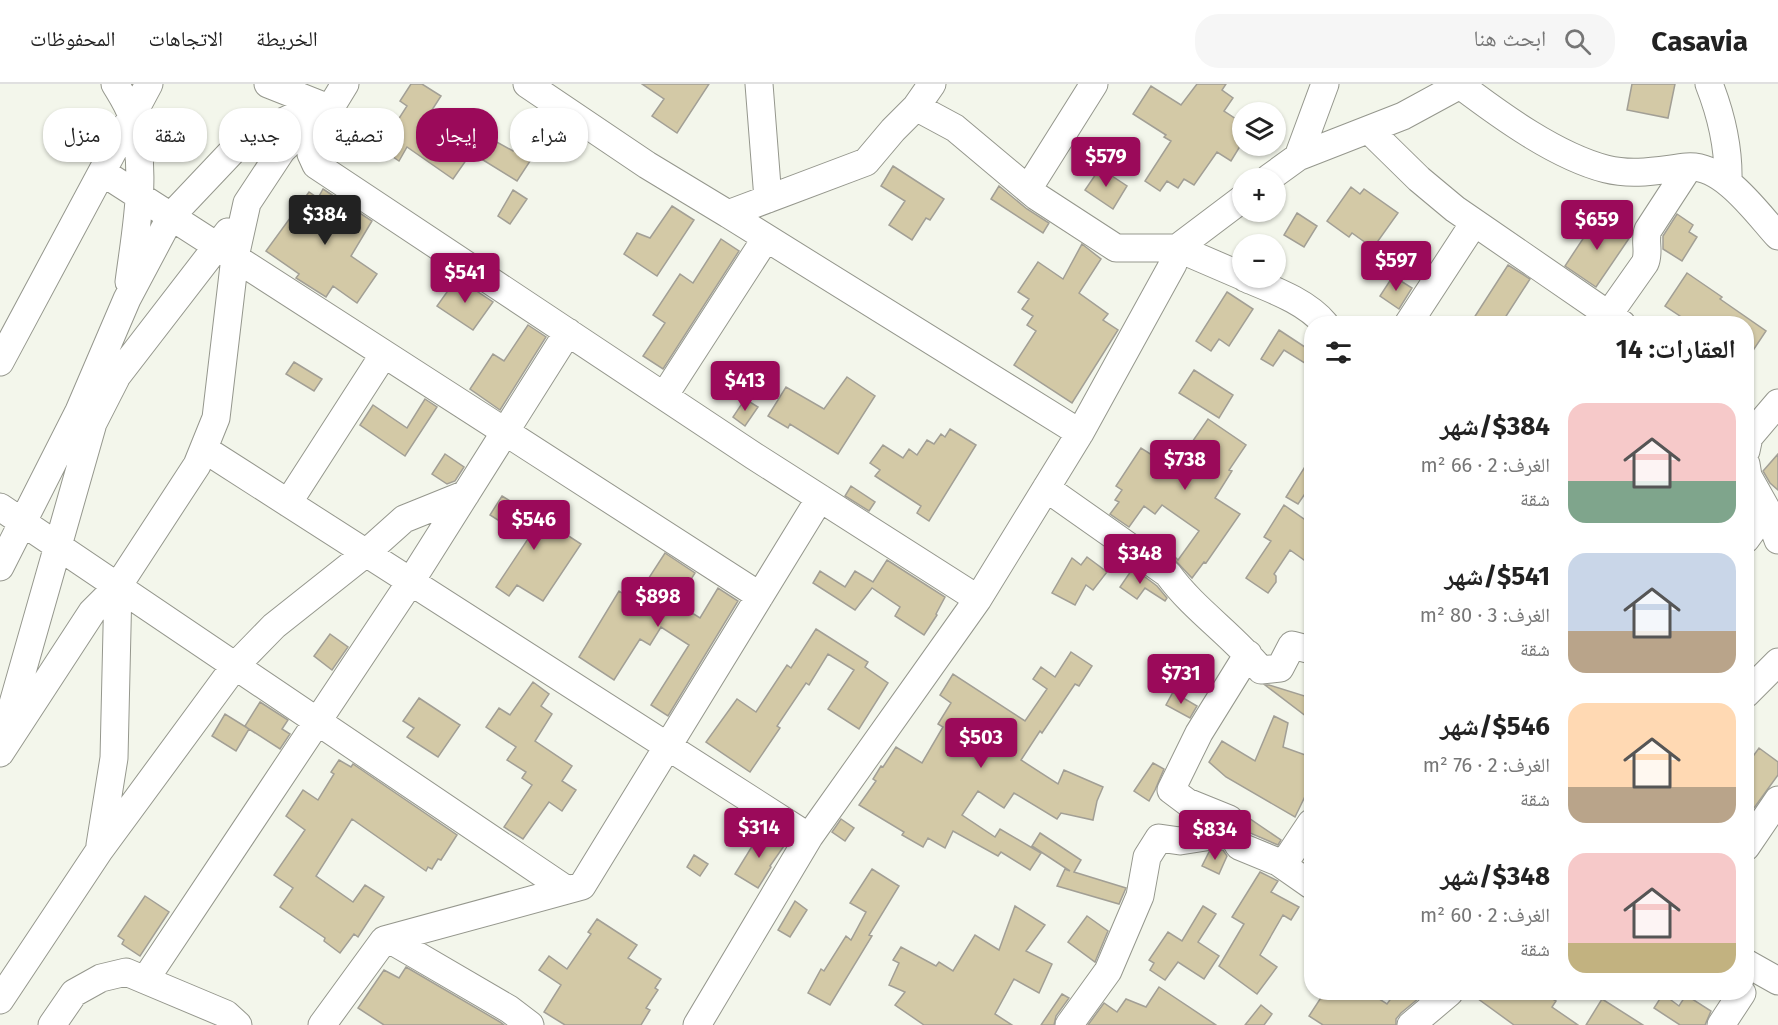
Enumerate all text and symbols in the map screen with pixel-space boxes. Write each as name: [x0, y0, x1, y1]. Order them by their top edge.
search box: [1195, 14, 1615, 68]
text: ابحث هنا: [1473, 25, 1546, 52]
icon: search: [1561, 25, 1594, 58]
text: Casavia: [1651, 25, 1748, 58]
text: المحفوظات: [30, 26, 115, 52]
text: الاتجاهات: [148, 26, 223, 52]
text: الخريطة: [256, 26, 318, 52]
map controls: [1232, 102, 1286, 288]
button: layers: [1232, 102, 1286, 156]
chip: منزل: [43, 108, 121, 162]
chip: شقة: [133, 108, 207, 162]
chip: جديد: [219, 108, 301, 162]
chip: تصفية: [313, 108, 404, 162]
chip: إيجار: [416, 108, 498, 162]
chip: شراء: [510, 108, 588, 162]
pin: $579: [1070, 137, 1142, 188]
text: $579: [1085, 144, 1127, 168]
button: +: [1232, 168, 1286, 222]
pin: $384: [289, 195, 361, 246]
pin: $659: [1561, 200, 1633, 251]
text: $384: [303, 202, 347, 226]
text: $659: [1575, 207, 1619, 231]
button: −: [1232, 234, 1286, 288]
pin: $597: [1360, 241, 1432, 292]
text: $597: [1375, 248, 1417, 272]
pin: $541: [429, 253, 501, 304]
text: $541: [445, 260, 485, 284]
text: العقارات: 14: [1616, 334, 1736, 365]
icon: filters: [1322, 336, 1355, 369]
pin: $413: [709, 361, 781, 412]
text: $413: [725, 368, 765, 392]
text: $384/شهر: [1440, 411, 1550, 442]
icon: home: [1616, 427, 1688, 499]
pin: $738: [1149, 440, 1221, 491]
text: $738: [1164, 447, 1206, 471]
text: الغرف: 2 · 66 m²: [1421, 453, 1550, 477]
text: شقة: [1520, 487, 1550, 511]
pin: $546: [498, 500, 570, 551]
text: $546: [512, 507, 556, 531]
pin: $348: [1104, 534, 1176, 585]
text: $348: [1118, 541, 1162, 565]
text: $541/شهر: [1445, 561, 1550, 592]
pin: $898: [622, 577, 694, 628]
icon: home: [1616, 577, 1688, 649]
text: $898: [635, 584, 681, 608]
text: الغرف: 3 · 80 m²: [1420, 603, 1550, 627]
text: شقة: [1520, 637, 1550, 661]
pin: $731: [1145, 654, 1217, 705]
text: $731: [1161, 661, 1201, 685]
text: $546/شهر: [1440, 711, 1550, 742]
pin: $503: [945, 718, 1017, 769]
text: $503: [959, 725, 1003, 749]
icon: home: [1616, 727, 1688, 799]
text: الغرف: 2 · 76 m²: [1423, 753, 1550, 777]
text: شقة: [1520, 787, 1550, 811]
pin: $314: [723, 808, 795, 859]
pin: $834: [1179, 810, 1251, 861]
text: $314: [738, 815, 780, 839]
text: $834: [1193, 817, 1237, 841]
text: $348/شهر: [1440, 861, 1550, 892]
icon: home: [1616, 877, 1688, 949]
text: الغرف: 2 · 60 m²: [1420, 903, 1550, 927]
text: شقة: [1520, 937, 1550, 961]

